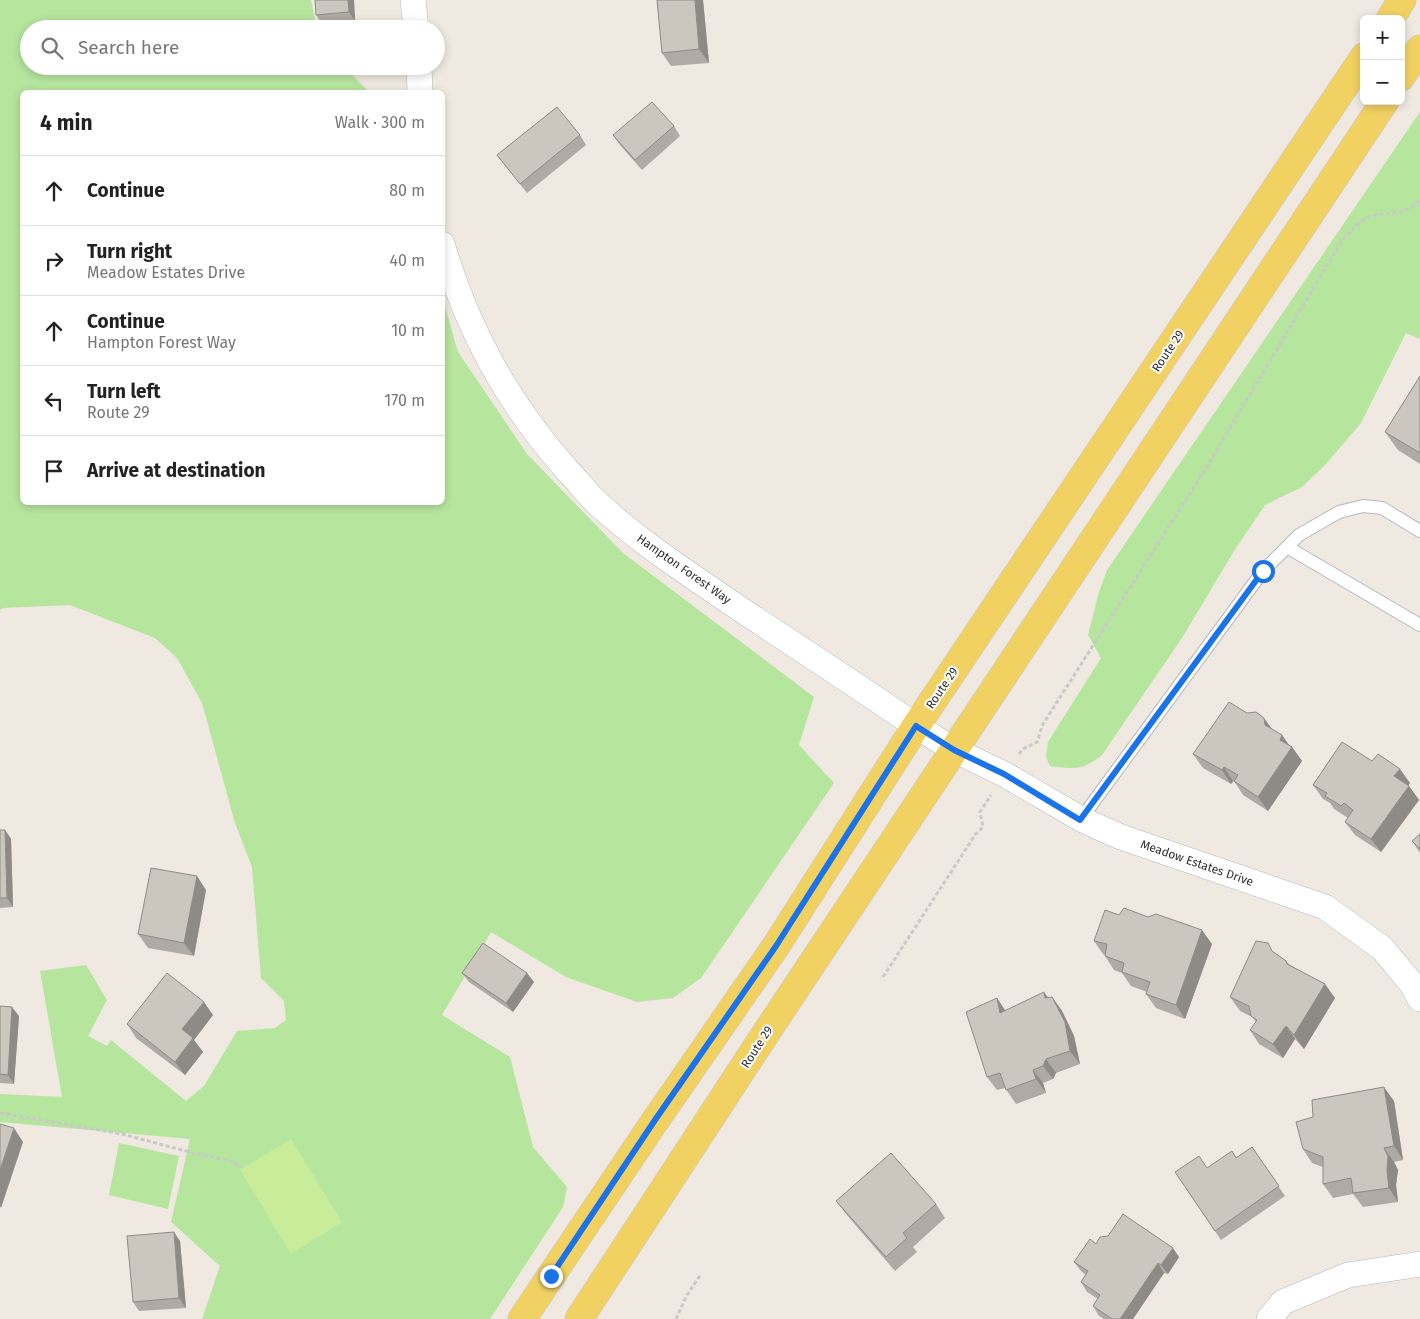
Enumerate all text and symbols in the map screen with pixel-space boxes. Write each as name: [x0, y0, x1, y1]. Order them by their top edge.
map controls: [1360, 15, 1405, 105]
button: +: [1360, 15, 1405, 60]
search box: [20, 20, 445, 75]
icon: search: [38, 34, 66, 62]
text: Search here: [78, 36, 179, 59]
button: −: [1360, 60, 1405, 105]
text: 4 min: [40, 110, 93, 136]
text: Walk · 300 m: [335, 113, 425, 132]
icon: ahead: [40, 177, 68, 205]
text: Continue: [87, 179, 165, 202]
text: 80 m: [389, 181, 425, 200]
text: Turn right: [87, 240, 172, 263]
icon: right: [40, 247, 68, 275]
text: 40 m: [390, 251, 425, 270]
text: Meadow Estates Drive: [87, 263, 245, 282]
text: Continue: [87, 310, 165, 333]
icon: ahead: [40, 317, 68, 345]
text: 10 m: [391, 321, 425, 340]
street label: Route 29: [1149, 328, 1187, 374]
text: Hampton Forest Way: [87, 333, 236, 352]
text: Turn left: [87, 380, 161, 403]
icon: left: [40, 387, 68, 415]
text: 170 m: [384, 391, 425, 410]
text: Route 29: [87, 403, 150, 422]
icon: arrive: [40, 457, 68, 485]
text: Arrive at destination: [87, 459, 266, 482]
street label: Hampton Forest Way: [634, 531, 734, 607]
route start: [1252, 560, 1275, 583]
street label: Route 29: [923, 665, 961, 711]
street label: Meadow Estates Drive: [1139, 837, 1255, 889]
street label: Route 29: [738, 1023, 776, 1071]
route end: [540, 1265, 563, 1288]

